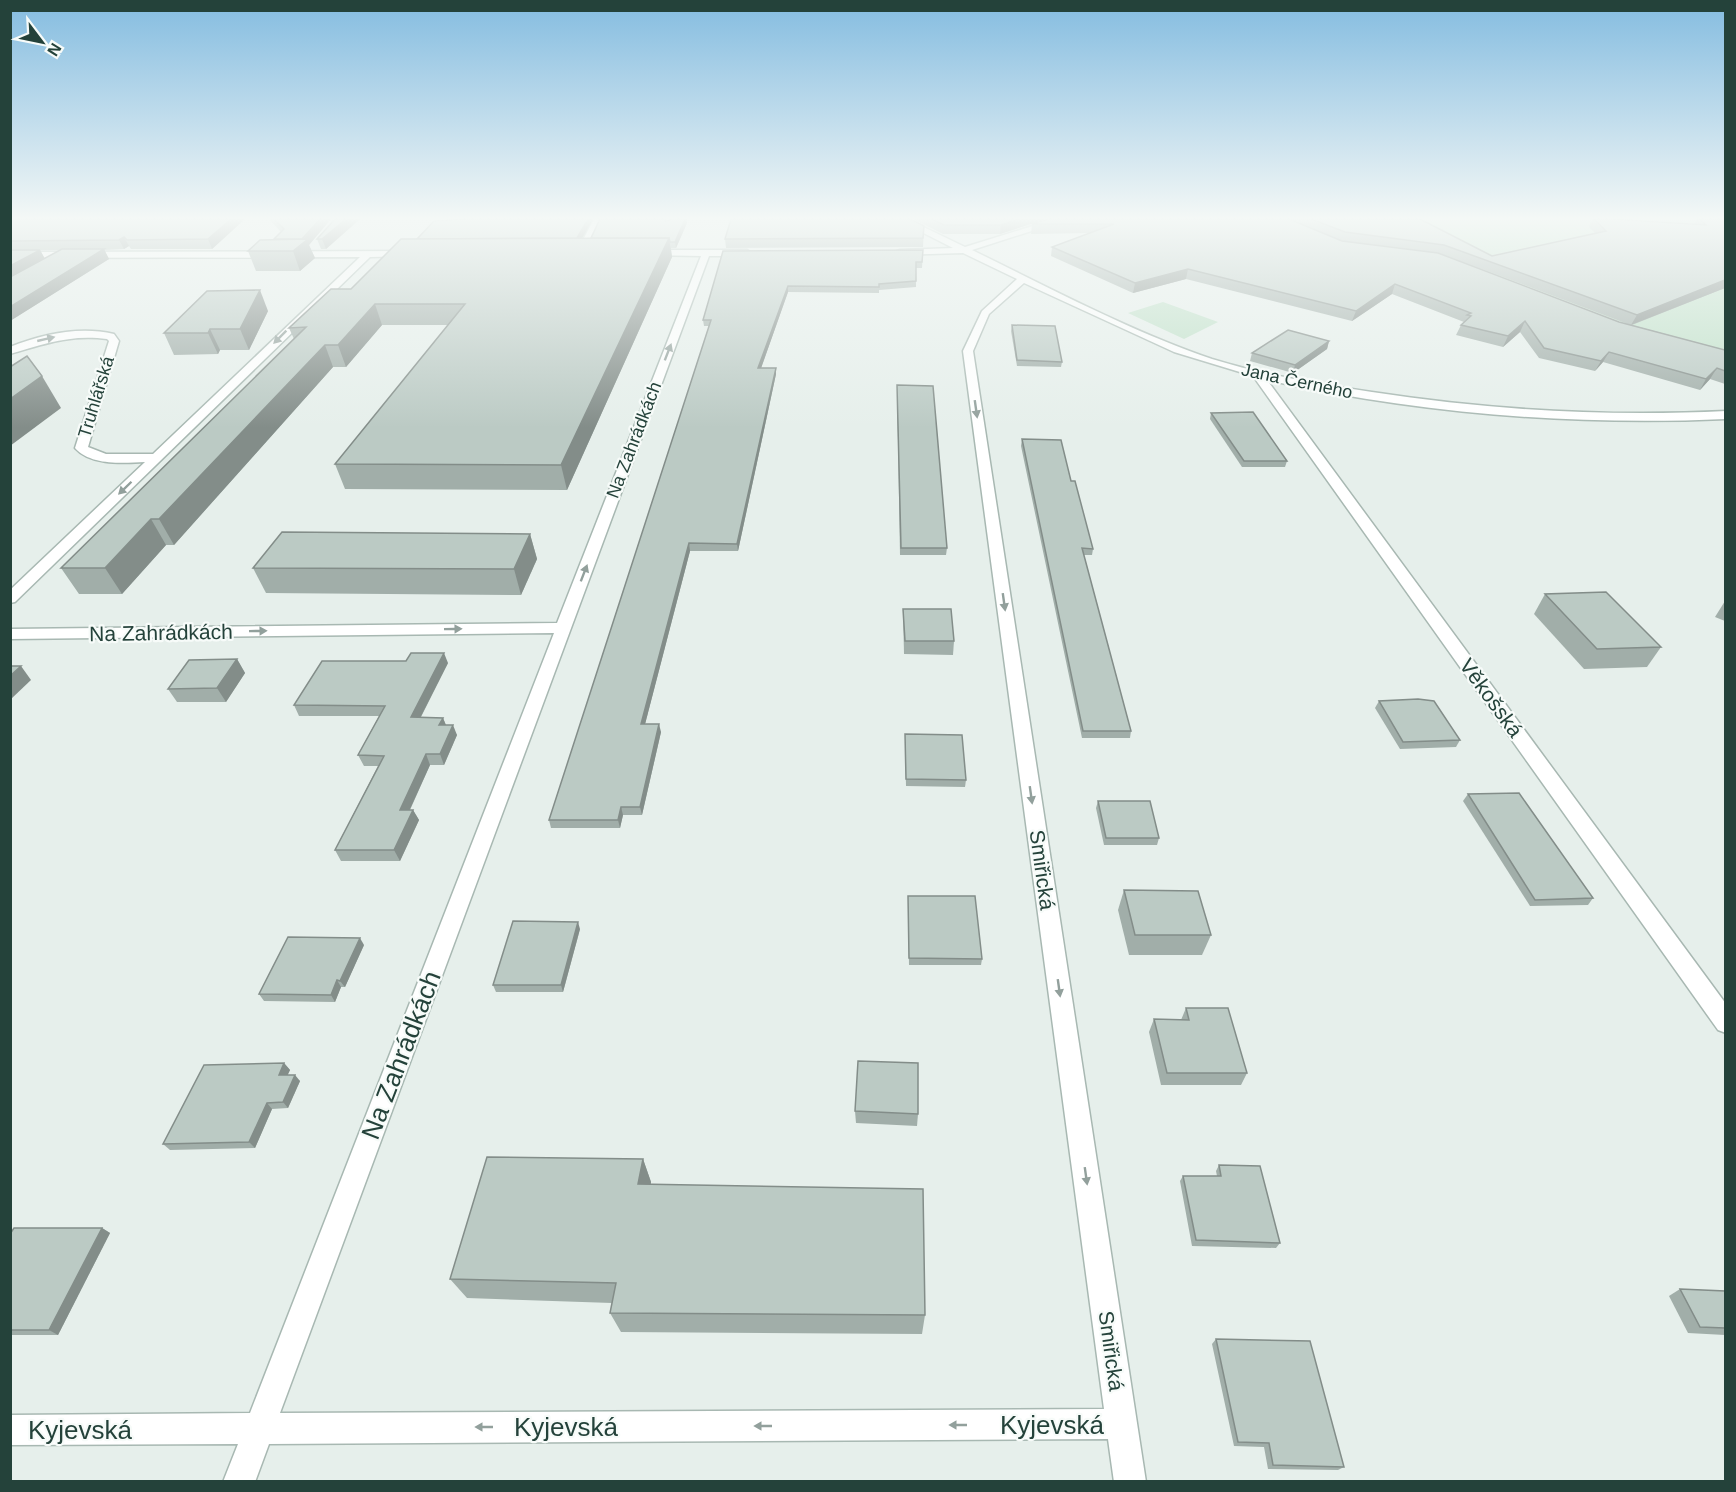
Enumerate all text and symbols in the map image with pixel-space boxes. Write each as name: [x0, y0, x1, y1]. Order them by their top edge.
north arrow: [12, 12, 72, 72]
text: N: [44, 40, 65, 59]
one-way arrow: [273, 330, 287, 344]
one-way arrow: [36, 333, 55, 343]
one-way arrow: [664, 343, 673, 361]
street label: Truhlářská: [74, 353, 118, 440]
street label: Jana Černého: [1240, 358, 1355, 403]
street label: Na Zahrádkách: [603, 379, 665, 501]
one-way arrow: [972, 400, 981, 419]
one-way arrow: [118, 480, 132, 494]
one-way arrow: [579, 564, 589, 582]
one-way arrow: [999, 593, 1008, 612]
street label: Na Zahrádkách: [89, 620, 233, 645]
one-way arrow: [443, 624, 462, 634]
one-way arrow: [248, 627, 267, 636]
street label: Věkošská: [1455, 654, 1528, 742]
one-way arrow: [1027, 786, 1036, 805]
street label: Smiřická: [1026, 828, 1060, 912]
street label: Na Zahrádkách: [355, 967, 447, 1143]
one-way arrow: [1054, 979, 1063, 998]
one-way arrow: [1081, 1166, 1090, 1185]
street label: Smiřická: [1095, 1309, 1129, 1393]
street label: Kyjevská: [1000, 1410, 1105, 1440]
street label: Kyjevská: [514, 1412, 619, 1442]
street label: Kyjevská: [28, 1415, 133, 1445]
one-way arrow: [949, 1420, 968, 1430]
one-way arrow: [754, 1421, 773, 1431]
one-way arrow: [475, 1422, 494, 1432]

